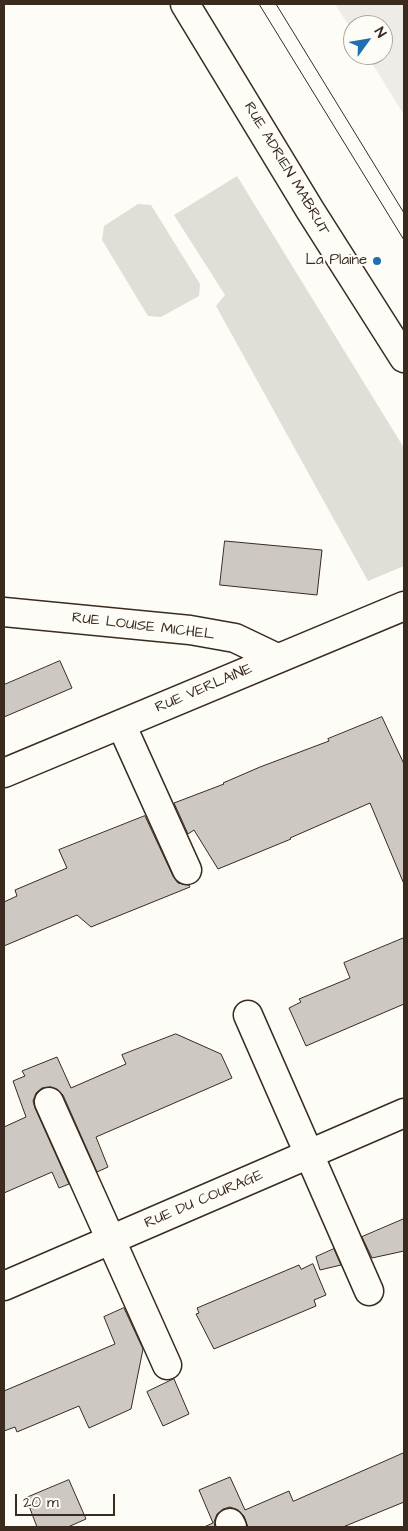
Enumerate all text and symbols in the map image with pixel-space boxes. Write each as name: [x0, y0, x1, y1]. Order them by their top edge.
north arrow: [343, 15, 393, 65]
text: N: [369, 24, 391, 42]
street label: RUE ADRIEN MABRUT: [239, 99, 333, 239]
place label: La Plaine: [306, 252, 367, 270]
marker: La Plaine: [371, 255, 383, 267]
street label: RUE LOUISE MICHEL: [71, 609, 215, 645]
street label: RUE VERLAINE: [153, 660, 255, 718]
street label: RUE DU COURAGE: [142, 1167, 266, 1233]
scale bar: [18, 1484, 118, 1516]
text: 20 m: [23, 1492, 59, 1513]

